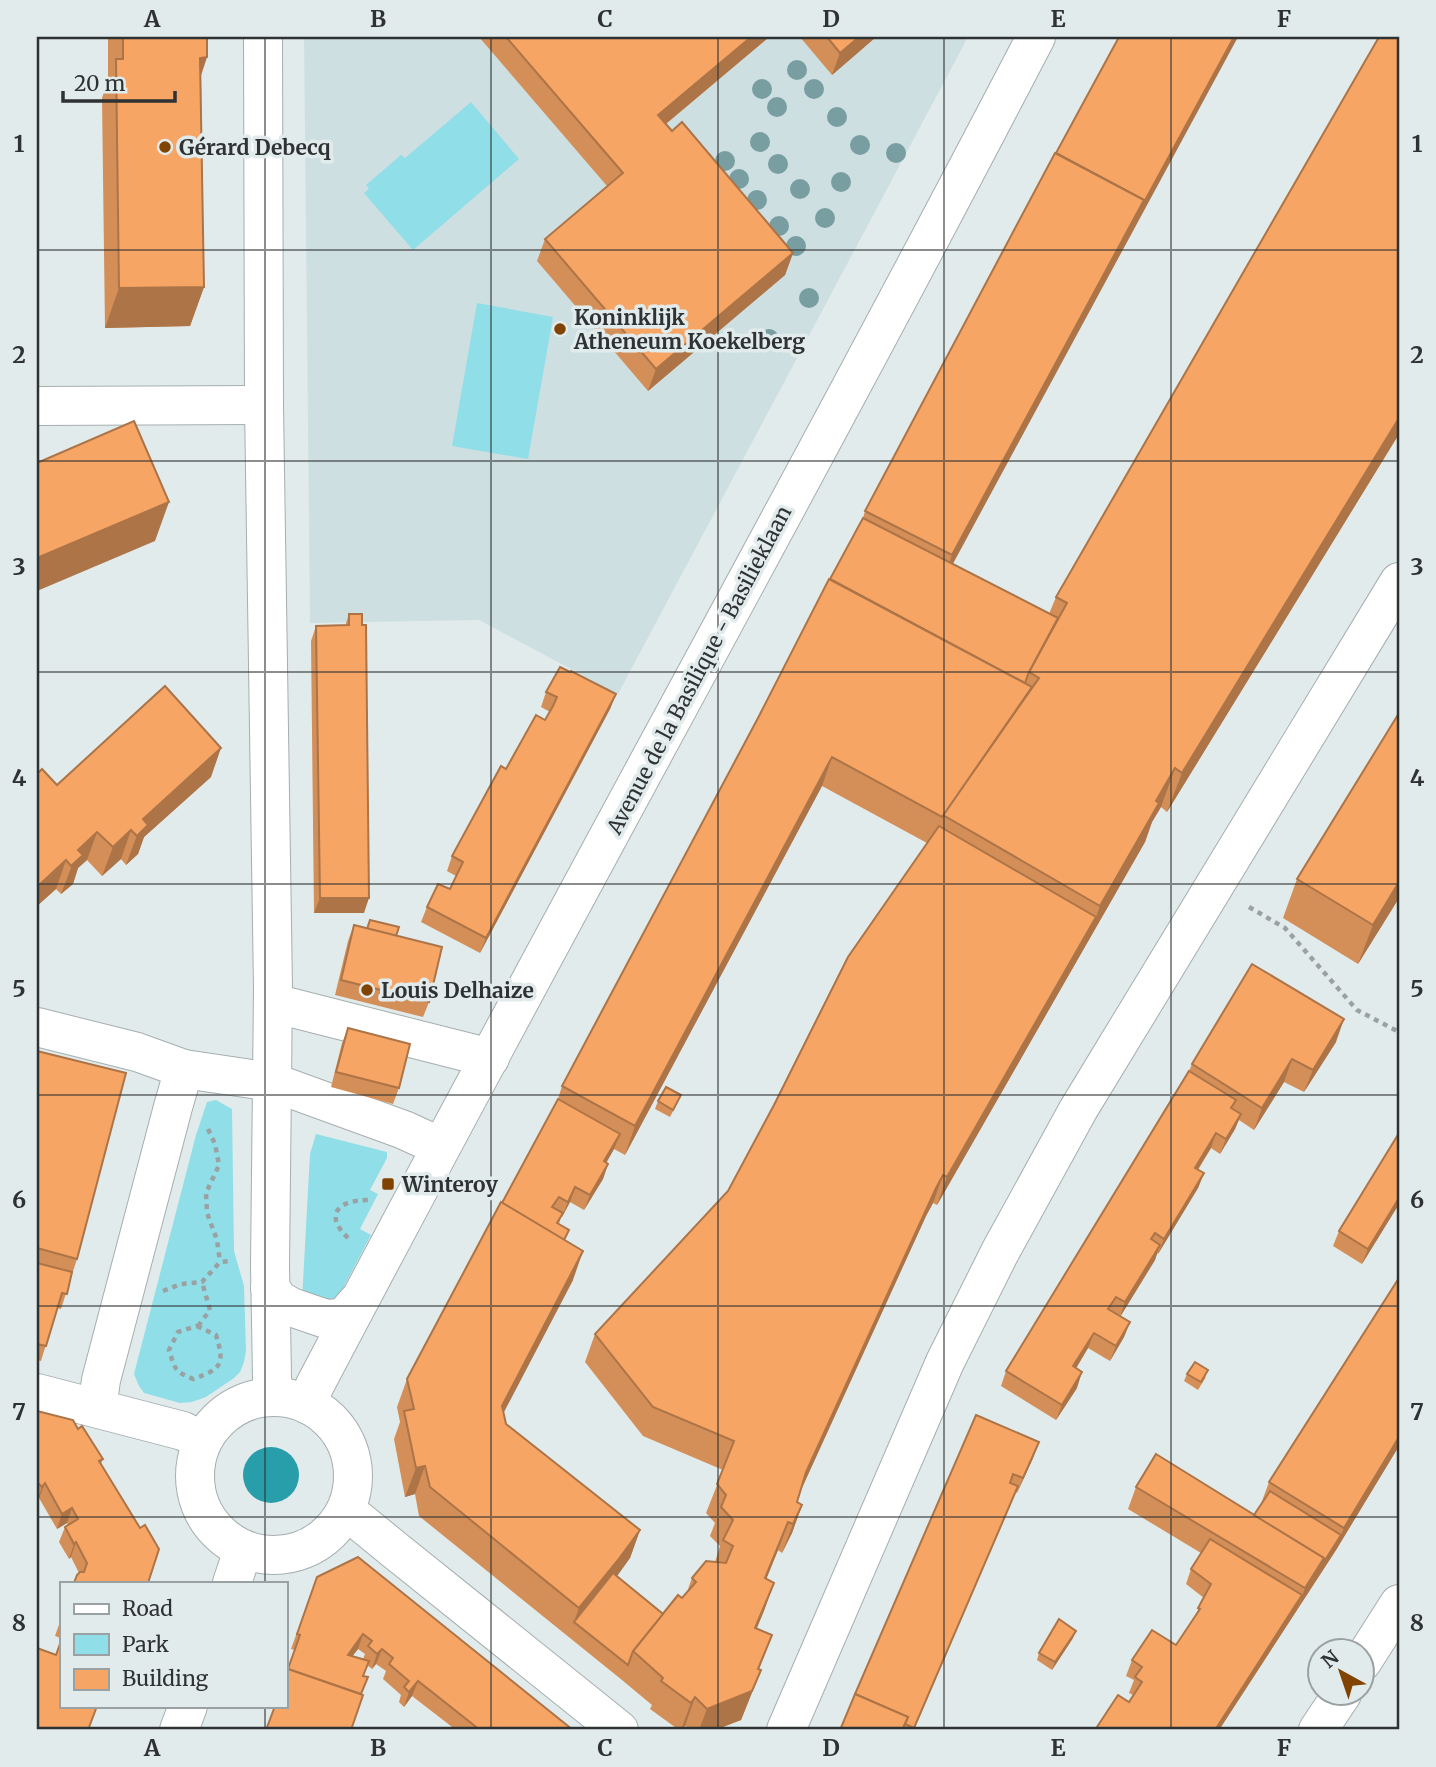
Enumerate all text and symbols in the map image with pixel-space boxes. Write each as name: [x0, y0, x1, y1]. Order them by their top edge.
text: A: [143, 4, 161, 33]
text: B: [370, 4, 386, 33]
text: C: [597, 4, 613, 33]
text: D: [822, 4, 840, 33]
text: E: [1050, 4, 1066, 33]
text: F: [1277, 4, 1291, 33]
scale bar: [63, 60, 175, 104]
text: 20 m: [74, 70, 126, 97]
text: 1: [14, 129, 25, 158]
text: 1: [1412, 129, 1423, 158]
place label: Gérard Debecq: [179, 134, 331, 161]
marker: Gérard Debecq: [157, 139, 173, 155]
place label: Koninklijk Atheneum Koekelberg: [573, 304, 805, 355]
marker: Koninklijk Atheneum Koekelberg: [552, 321, 568, 337]
text: 2: [12, 340, 26, 369]
text: 2: [1410, 340, 1424, 369]
street label: Avenue de la Basilique - Basilieklaan: [600, 501, 797, 840]
text: 3: [12, 552, 26, 581]
text: 3: [1410, 552, 1424, 581]
text: 4: [12, 763, 27, 792]
text: 4: [1410, 763, 1425, 792]
text: 5: [12, 974, 26, 1003]
text: 5: [1410, 974, 1424, 1003]
place label: Louis Delhaize: [381, 977, 534, 1004]
marker: Louis Delhaize: [359, 982, 375, 998]
place label: Winteroy: [401, 1171, 498, 1198]
marker: Winteroy: [380, 1176, 396, 1192]
text: 6: [12, 1185, 26, 1214]
text: 6: [1410, 1185, 1424, 1214]
text: 7: [12, 1397, 26, 1426]
text: 7: [1410, 1397, 1424, 1426]
legend: [60, 1582, 287, 1708]
text: Road: [122, 1595, 173, 1622]
text: 8: [12, 1608, 26, 1637]
text: 8: [1410, 1608, 1424, 1637]
text: Park: [122, 1631, 169, 1658]
north arrow: [1306, 1638, 1376, 1708]
text: N: [1317, 1645, 1344, 1673]
text: Building: [122, 1665, 209, 1692]
text: A: [143, 1733, 161, 1762]
text: B: [370, 1733, 386, 1762]
text: C: [597, 1733, 613, 1762]
text: D: [822, 1733, 840, 1762]
text: E: [1050, 1733, 1066, 1762]
text: F: [1277, 1733, 1291, 1762]

